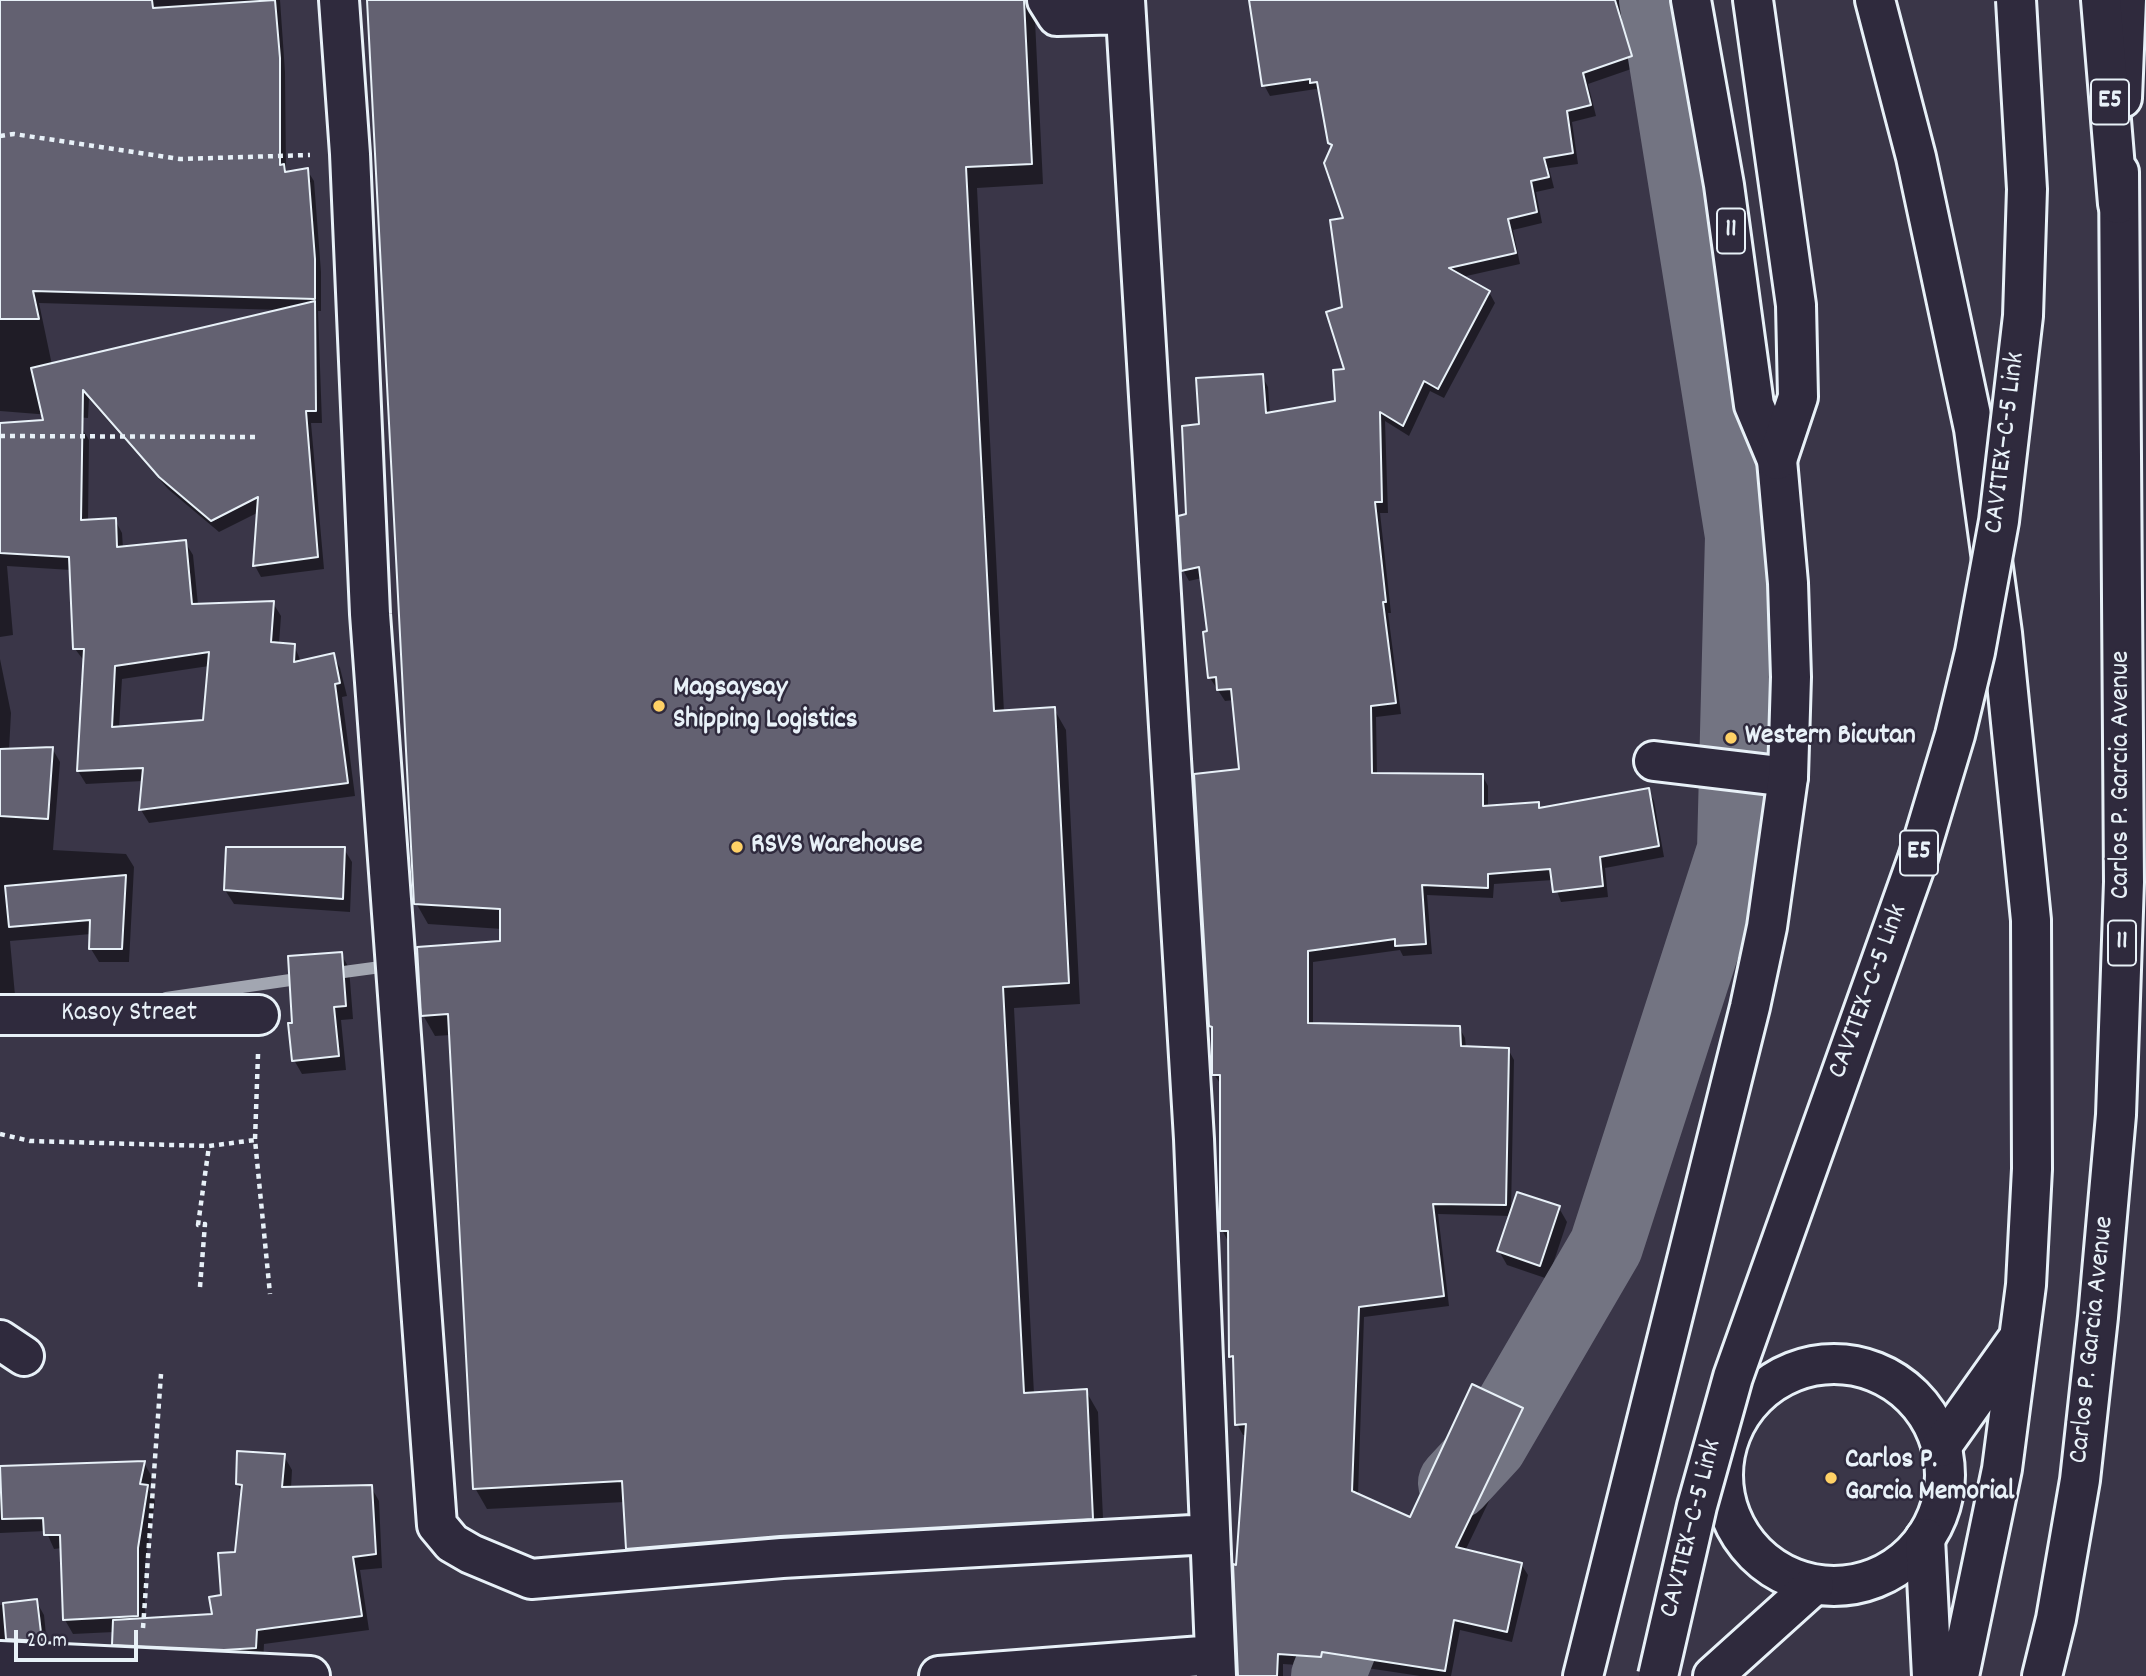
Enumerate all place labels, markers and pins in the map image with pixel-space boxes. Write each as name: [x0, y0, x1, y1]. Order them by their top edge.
place label: Magsaysay Shipping Logistics: [673, 673, 857, 739]
marker: Magsaysay Shipping Logistics: [651, 698, 667, 714]
place label: Western Bicutan: [1745, 721, 1916, 755]
marker: Western Bicutan: [1723, 730, 1739, 746]
place label: RSVS Warehouse: [751, 830, 923, 864]
marker: RSVS Warehouse: [729, 839, 745, 855]
place label: Carlos P. Garcia Memorial: [1845, 1445, 2014, 1511]
marker: Carlos P. Garcia Memorial: [1823, 1470, 1839, 1486]

